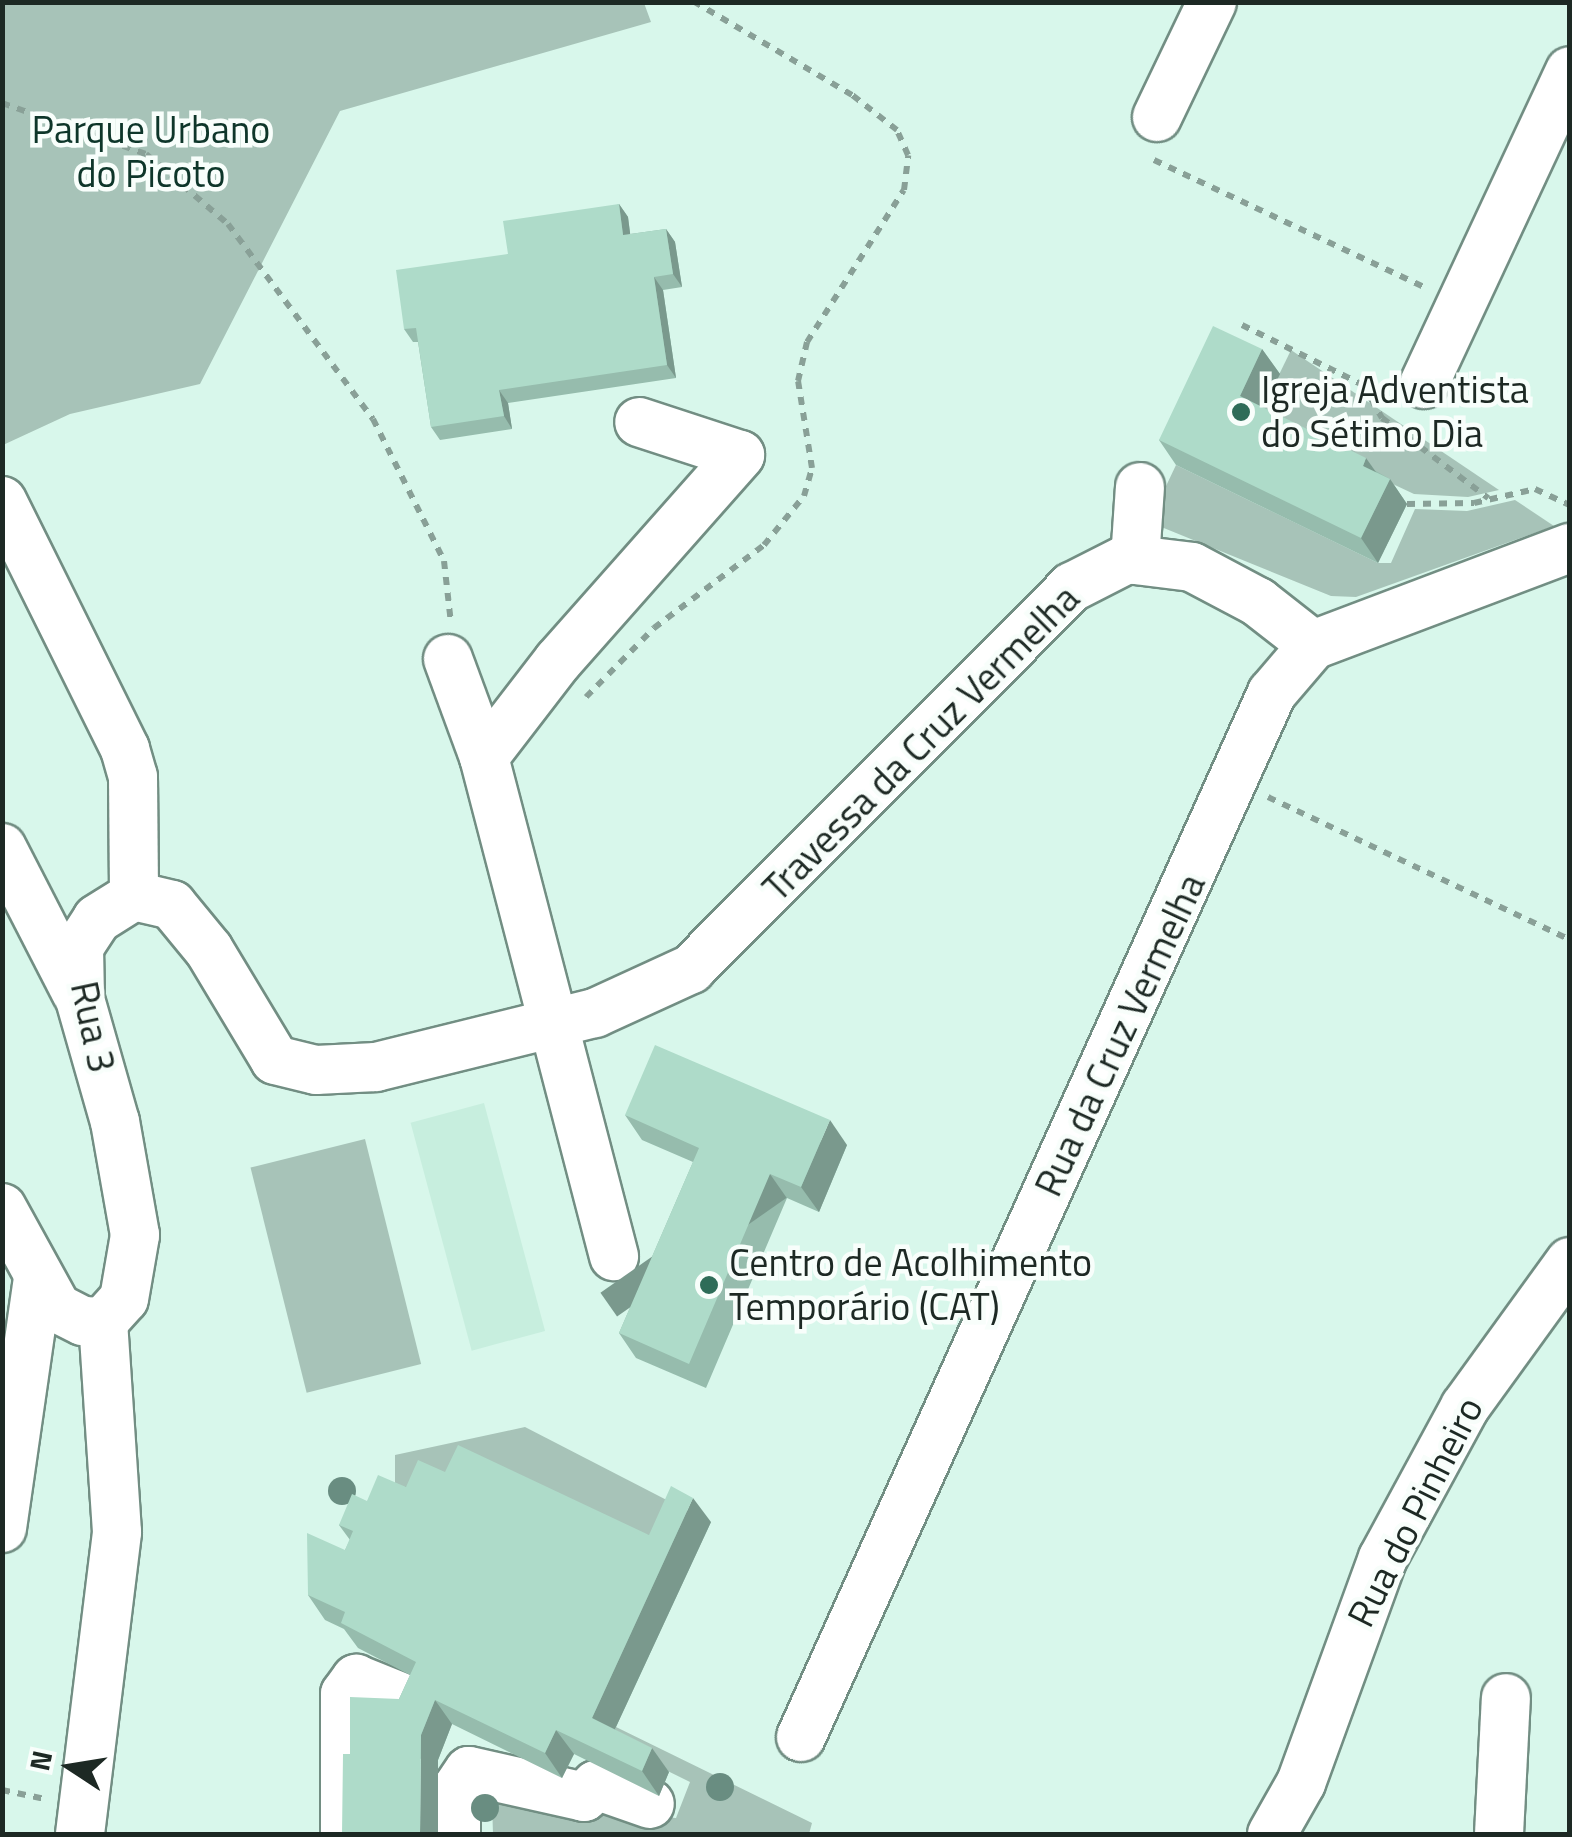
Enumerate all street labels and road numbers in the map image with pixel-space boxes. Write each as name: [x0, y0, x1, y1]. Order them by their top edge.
street label: Travessa da Cruz Vermelha: [754, 576, 1088, 910]
street label: Rua da Cruz Vermelha: [1025, 867, 1215, 1203]
street label: Rua 3: [61, 977, 125, 1077]
street label: Rua do Pinheiro: [1338, 1390, 1492, 1634]

